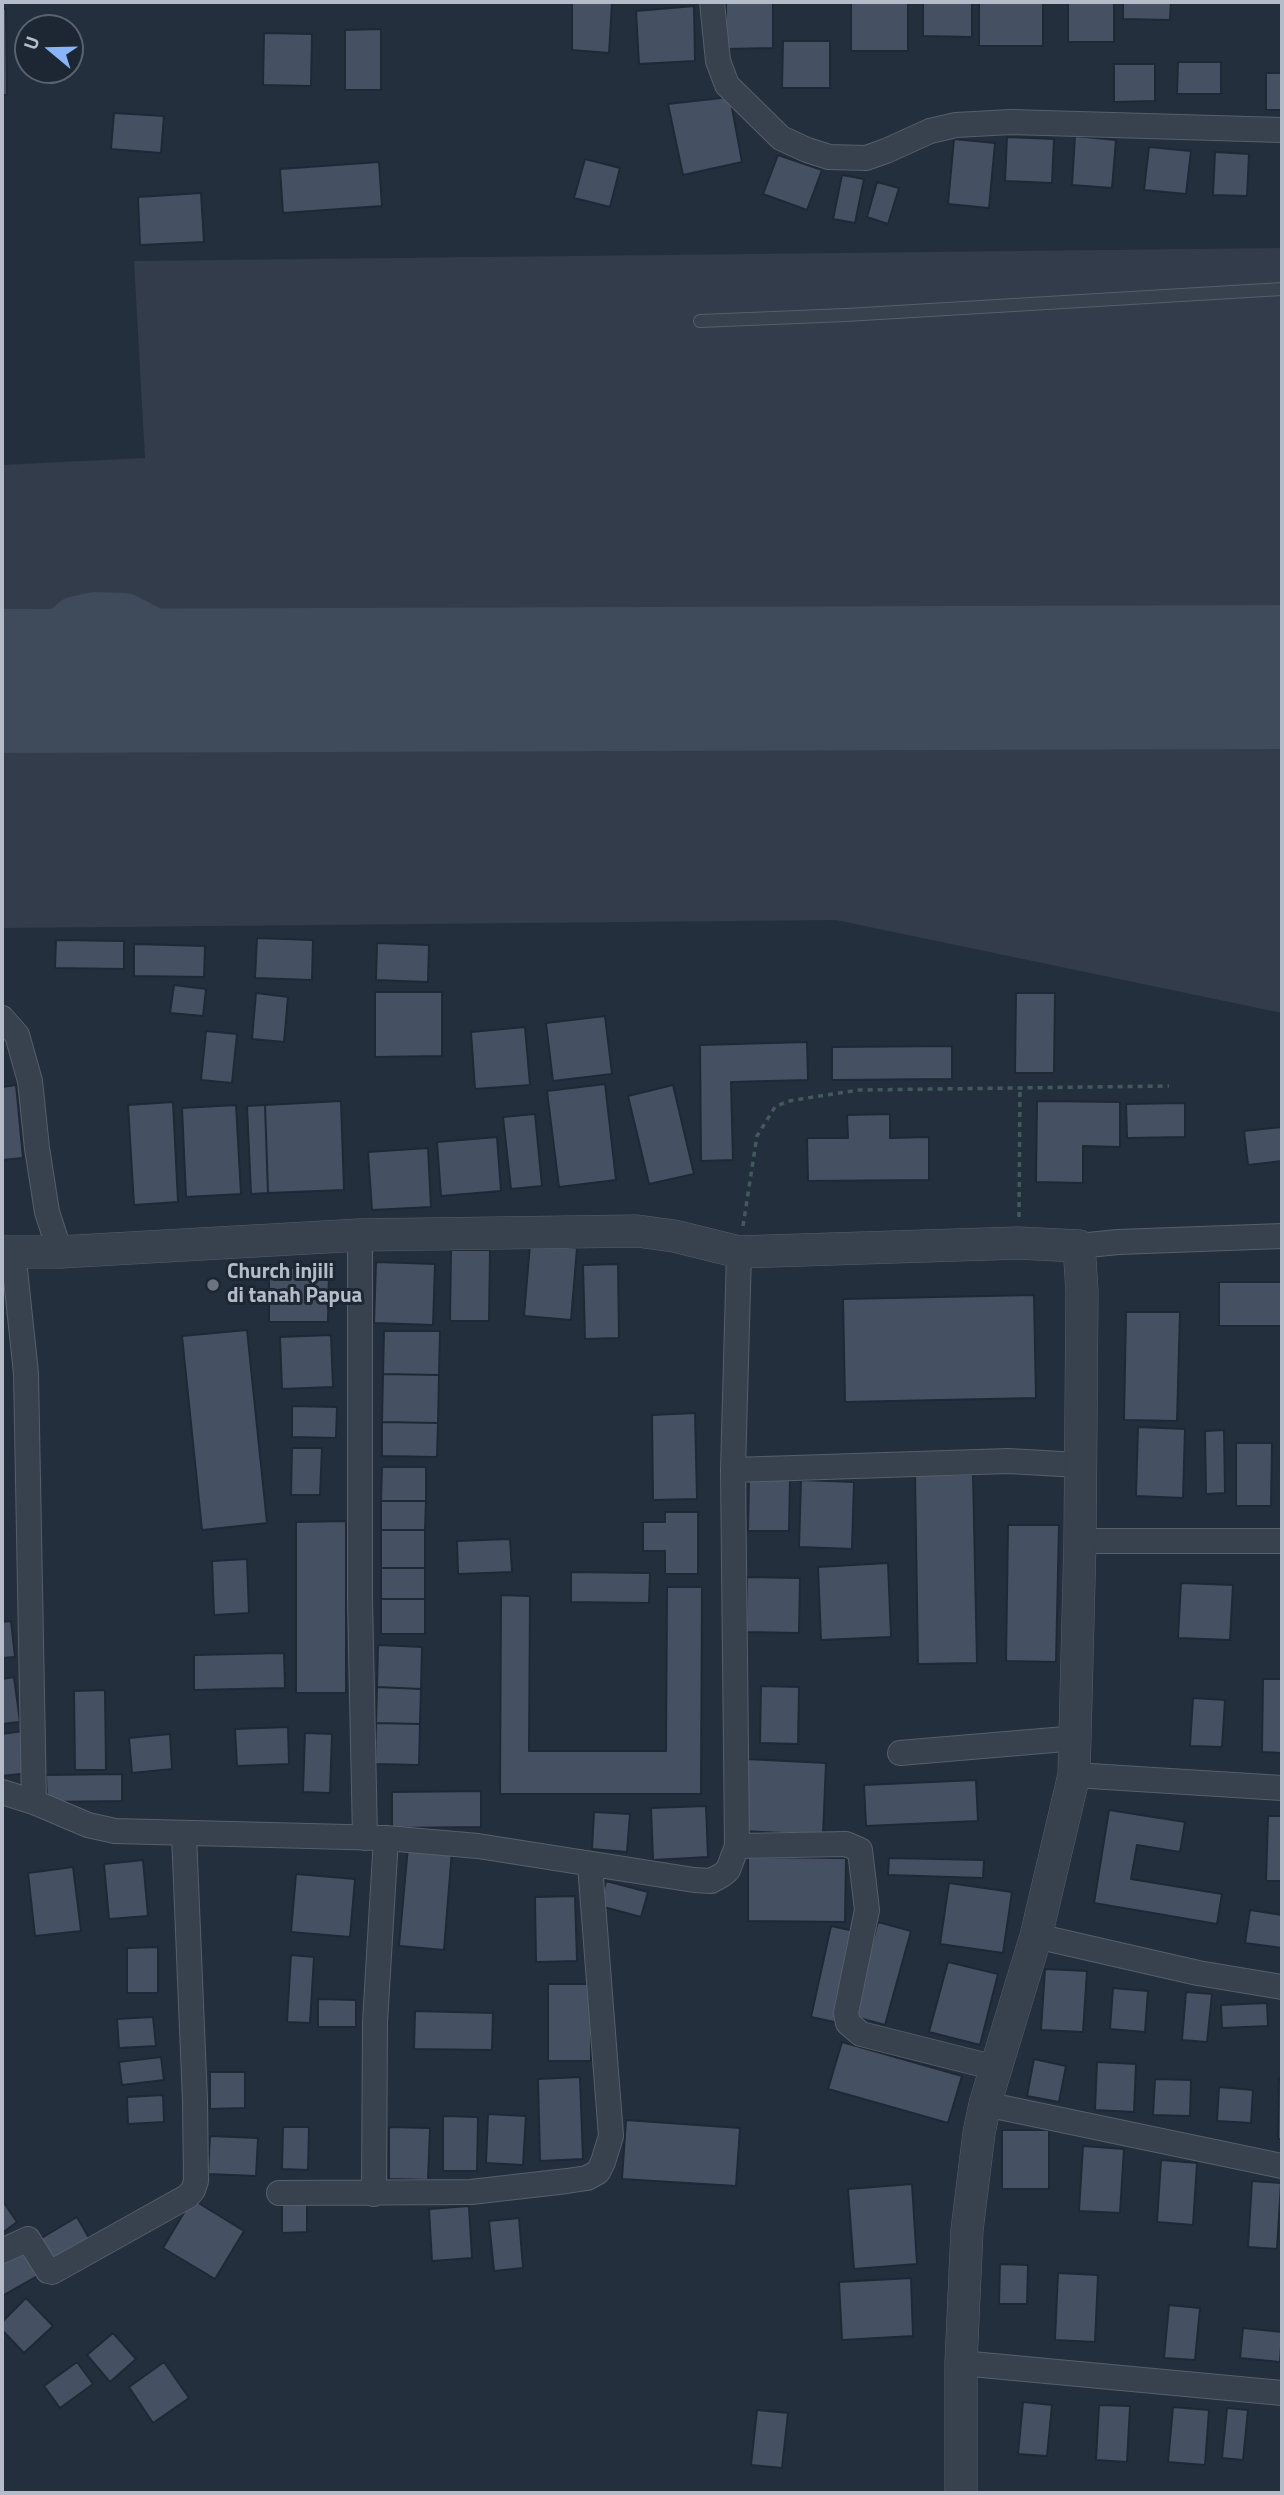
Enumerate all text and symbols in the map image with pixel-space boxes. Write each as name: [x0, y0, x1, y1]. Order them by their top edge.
north arrow: [14, 14, 84, 84]
text: U: [15, 32, 46, 53]
place label: Church injili di tanah Papua: [227, 1260, 362, 1310]
marker: Church injili di tanah Papua: [205, 1277, 221, 1293]

